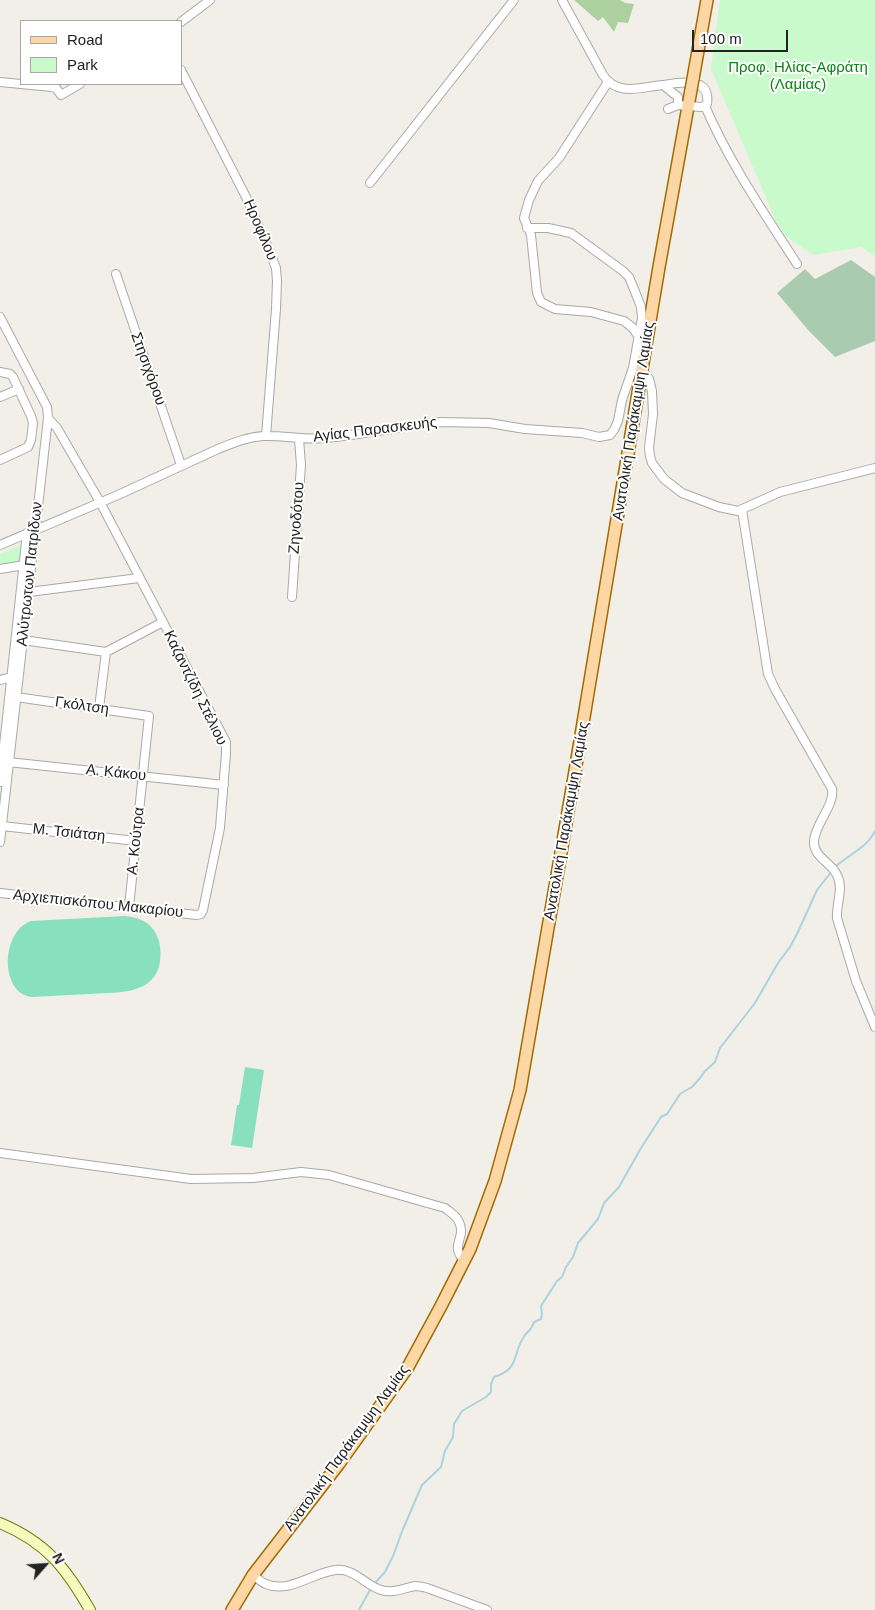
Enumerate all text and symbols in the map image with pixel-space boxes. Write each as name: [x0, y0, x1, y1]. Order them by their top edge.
legend: [20, 20, 182, 85]
scale bar: [695, 20, 791, 52]
text: 100 m: [700, 30, 742, 47]
text: Road: [67, 31, 103, 48]
text: Park: [67, 56, 98, 73]
park label: Προφ. Ηλίας-Αφράτη (Λαμίας): [728, 59, 868, 94]
street label: Ηροφίλου: [239, 197, 281, 263]
street label: Ανατολική Παράκαμψη Λαμίας: [609, 320, 659, 522]
street label: Στησιχόρου: [126, 330, 170, 408]
street label: Αγίας Παρασκευής: [312, 413, 438, 447]
street label: Ζηνοδότου: [286, 481, 308, 555]
street label: Αλύτρωτων Πατρίδων: [13, 501, 47, 647]
street label: Καζαντζίδη Στέλιου: [159, 628, 231, 748]
street label: Γκόλτση: [54, 693, 110, 719]
street label: Ανατολική Παράκαμψη Λαμίας: [541, 720, 593, 922]
street label: Α. Κάκου: [85, 761, 147, 785]
street label: Α. Κούτρα: [124, 806, 148, 876]
street label: Μ. Τσιάτση: [32, 820, 106, 846]
street label: Αρχιεπισκόπου Μακαρίου: [12, 886, 184, 922]
street label: Ανατολική Παράκαμψη Λαμίας: [280, 1361, 414, 1535]
north arrow: [20, 1540, 70, 1590]
text: N: [49, 1550, 68, 1566]

